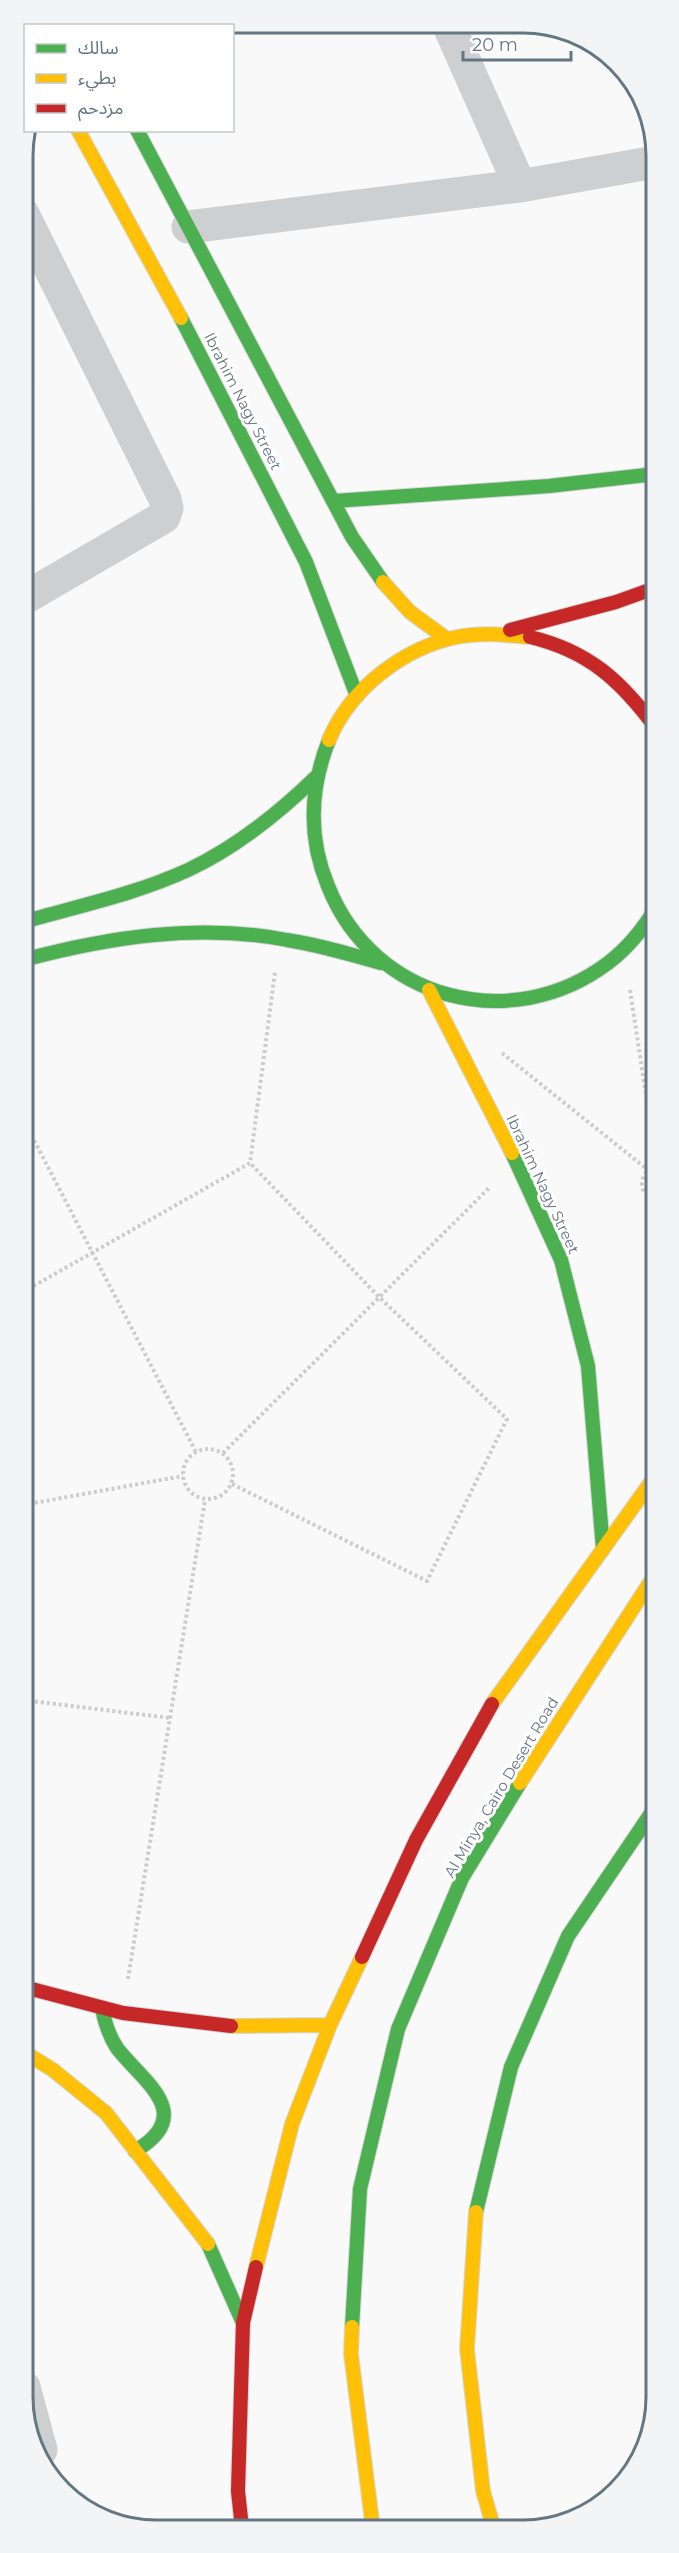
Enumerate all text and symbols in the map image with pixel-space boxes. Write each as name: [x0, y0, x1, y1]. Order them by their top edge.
legend: [24, 24, 234, 132]
scale bar: [463, 24, 571, 62]
text: 20 m: [472, 34, 518, 56]
text: سالك: [78, 37, 119, 59]
text: بطيء: [78, 67, 116, 91]
text: مزدحم: [78, 97, 123, 121]
street label: Ibrahim Nagy Street: [200, 329, 286, 473]
street label: Ibrahim Nagy Street: [502, 1111, 584, 1257]
street label: Al Minya, Cairo Desert Road: [440, 1694, 562, 1880]

